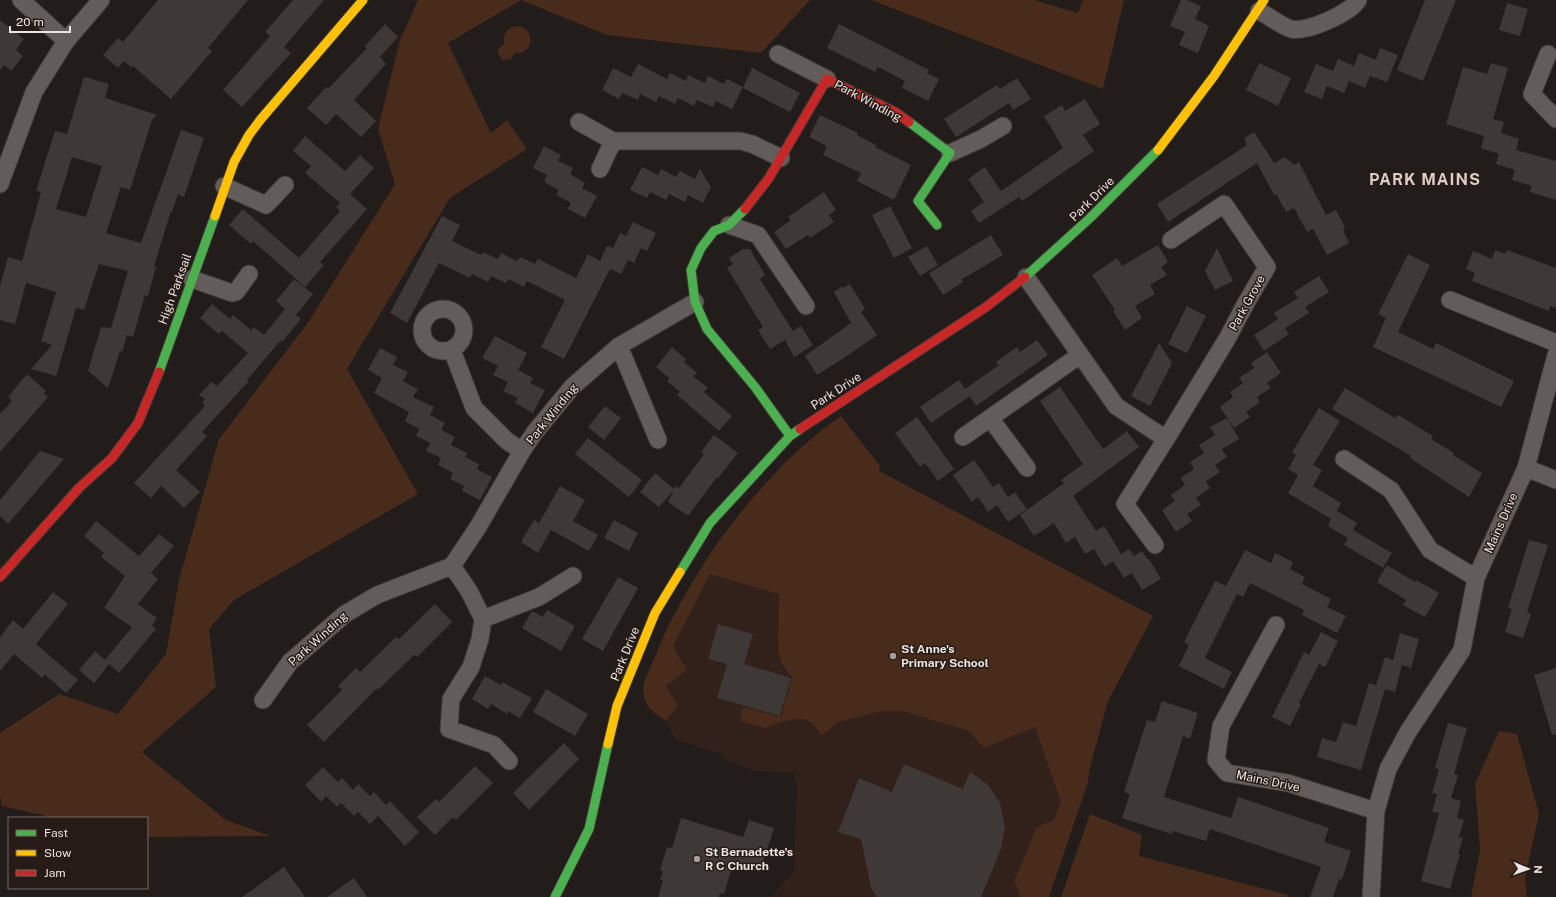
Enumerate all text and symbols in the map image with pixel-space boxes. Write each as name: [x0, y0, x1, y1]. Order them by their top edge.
scale bar: [10, 8, 70, 34]
text: 20 m: [16, 15, 44, 29]
street label: Park Winding: [832, 77, 904, 125]
district label: PARK MAINS: [1369, 170, 1481, 189]
street label: Park Drive: [1067, 174, 1117, 224]
street label: High Parksail: [156, 251, 194, 326]
street label: Park Grove: [1226, 273, 1268, 333]
street label: Park Drive: [808, 369, 864, 412]
street label: Park Winding: [523, 381, 581, 447]
street label: Mains Drive: [1481, 490, 1521, 555]
street label: Park Winding: [286, 609, 350, 669]
street label: Park Drive: [608, 625, 642, 683]
place label: St Anne's Primary School: [901, 642, 989, 670]
marker: St Anne's Primary School: [888, 651, 898, 661]
street label: Mains Drive: [1235, 767, 1301, 795]
legend: [8, 817, 148, 889]
text: Fast: [44, 826, 69, 840]
place label: St Bernadette's R C Church: [705, 845, 793, 873]
text: Slow: [44, 846, 72, 860]
north arrow: [1508, 849, 1548, 889]
marker: St Bernadette's R C Church: [692, 854, 702, 864]
text: N: [1532, 865, 1544, 874]
text: Jam: [44, 866, 66, 880]

